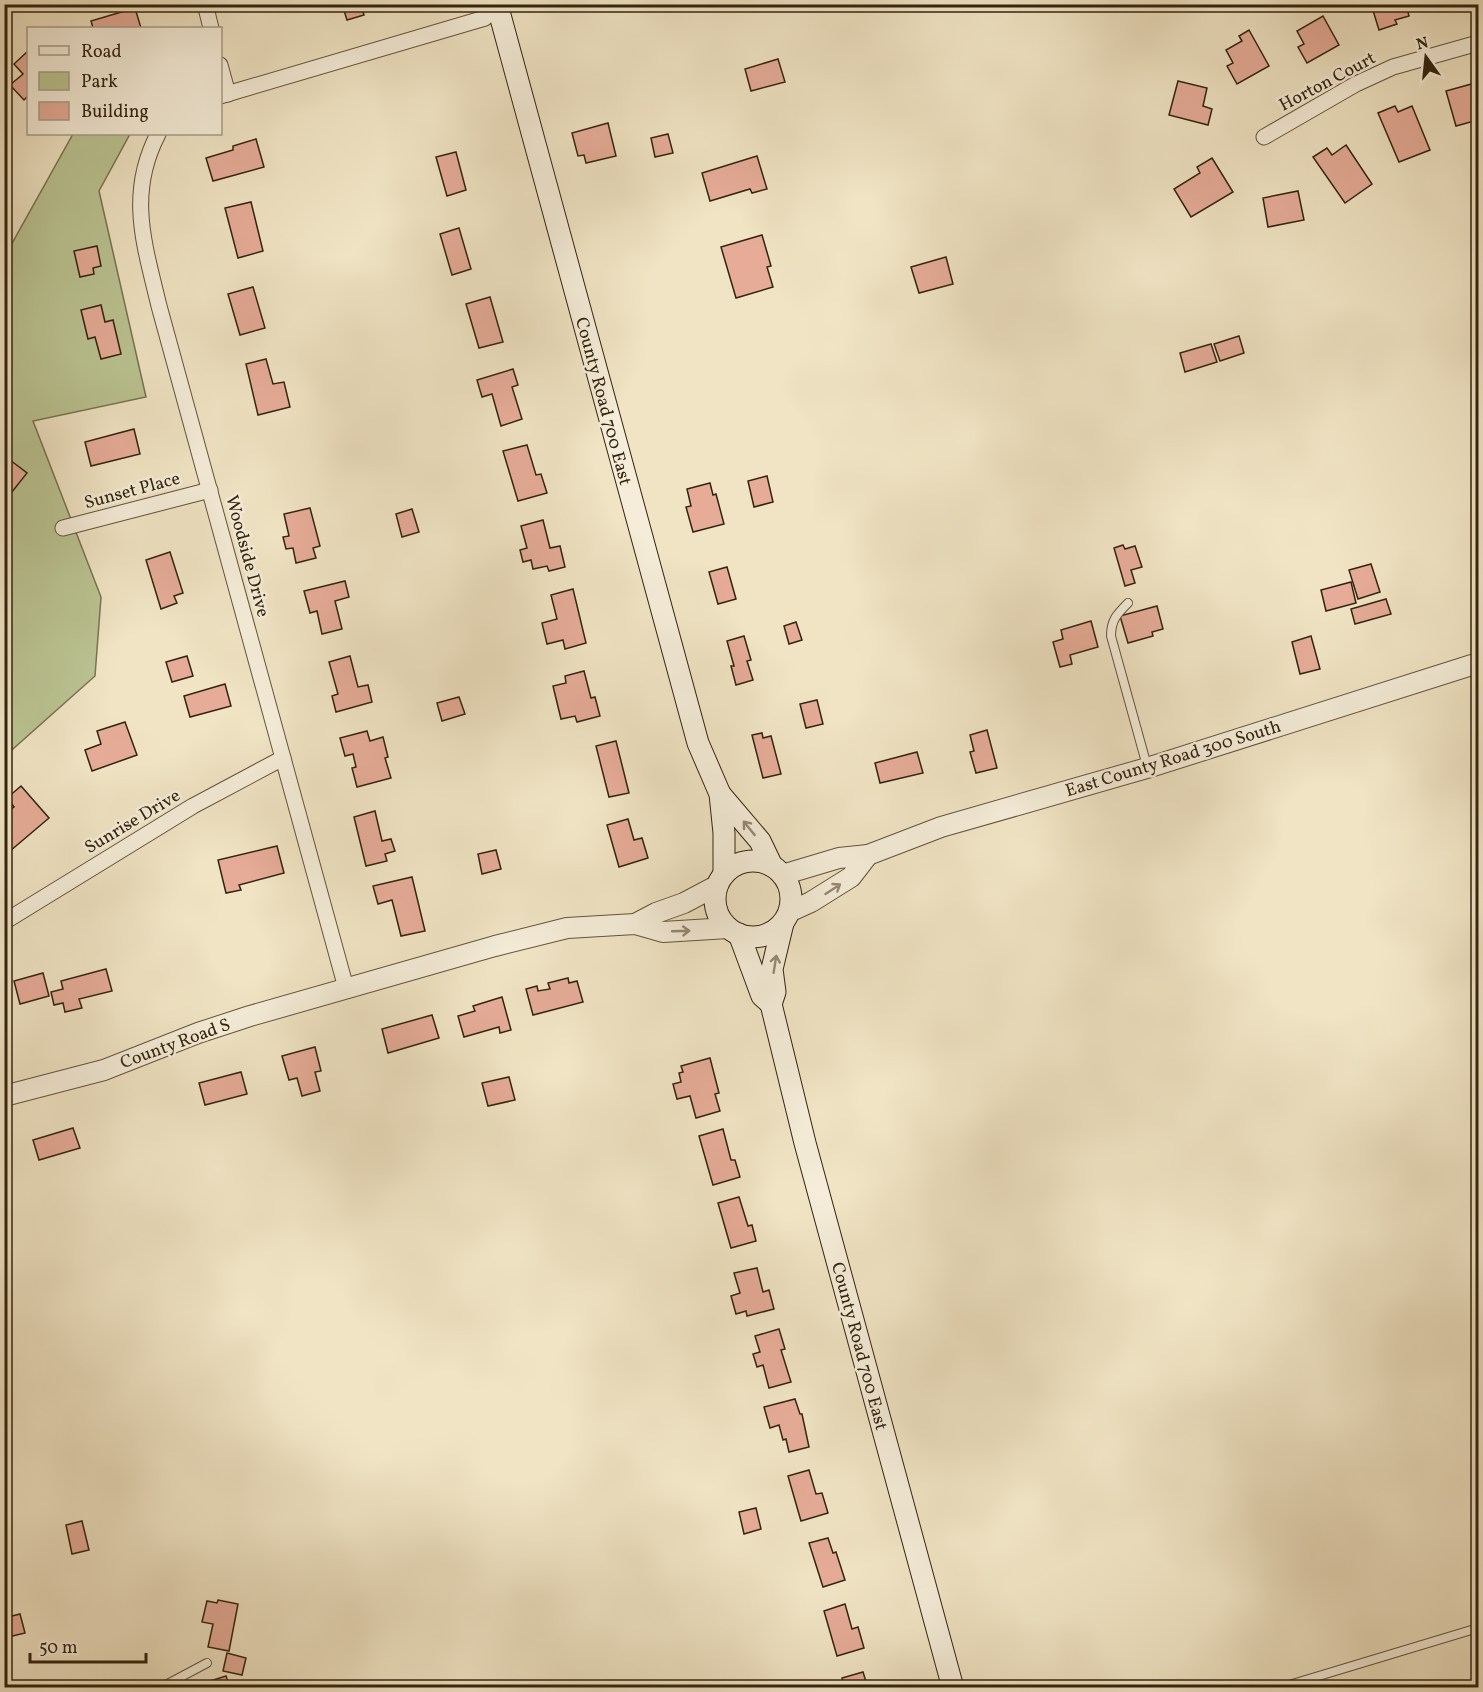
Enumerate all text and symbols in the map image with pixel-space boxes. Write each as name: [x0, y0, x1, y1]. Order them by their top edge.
legend: [27, 27, 222, 135]
north arrow: [1396, 27, 1456, 87]
text: N: [1414, 32, 1431, 57]
text: Road: [81, 40, 122, 65]
street label: Horton Court: [1275, 46, 1380, 118]
text: Park: [81, 70, 118, 95]
text: Building: [81, 100, 149, 125]
street label: County Road 700 East: [568, 315, 637, 488]
street label: Sunset Place: [82, 467, 183, 516]
street label: Woodside Drive: [218, 493, 275, 620]
street label: East County Road 300 South: [1063, 715, 1285, 804]
street label: Sunrise Drive: [80, 784, 185, 861]
one-way arrow: [743, 820, 756, 836]
one-way arrow: [824, 882, 841, 895]
one-way arrow: [671, 926, 691, 937]
one-way arrow: [769, 954, 780, 974]
street label: County Road S: [117, 1013, 234, 1076]
street label: County Road 700 East: [824, 1260, 893, 1433]
scale bar: [30, 1626, 146, 1664]
text: 50 m: [39, 1636, 78, 1661]

